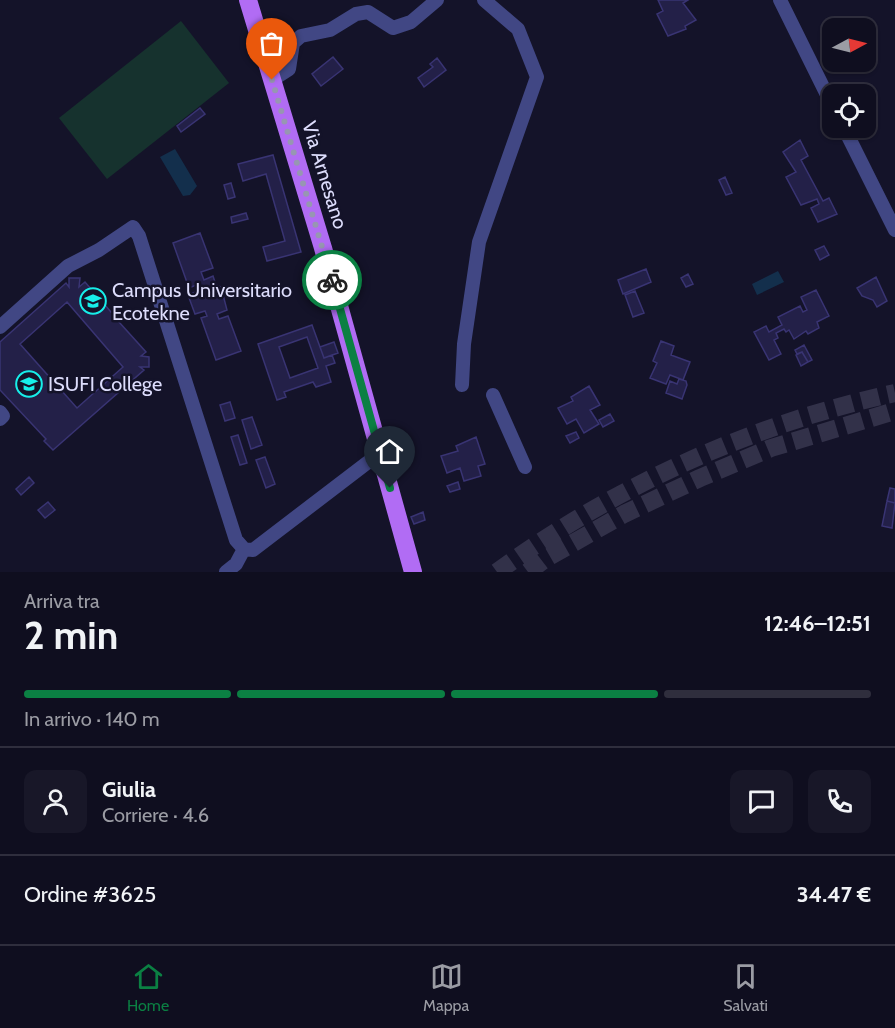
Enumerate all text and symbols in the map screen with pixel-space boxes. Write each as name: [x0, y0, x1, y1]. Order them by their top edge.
pin: [246, 18, 297, 80]
north arrow: [822, 18, 876, 72]
map controls: [822, 18, 876, 138]
icon: bag: [255, 27, 288, 60]
button: locate: [822, 84, 876, 138]
street label: Via Arnesano: [297, 118, 353, 232]
courier: [302, 250, 362, 310]
icon: bike: [316, 264, 349, 297]
place label: Campus Universitario Ecotekne: [112, 278, 292, 325]
school or university icon: Campus Universitario Ecotekne: [78, 286, 108, 316]
school or university icon: ISUFI College: [14, 369, 44, 399]
place label: ISUFI College: [48, 372, 162, 396]
pin: [364, 426, 415, 488]
icon: home: [373, 435, 406, 468]
text: Arriva tra: [24, 589, 100, 613]
text: 12:46–12:51: [764, 610, 871, 637]
text: 2 min: [24, 611, 118, 659]
text: In arrivo · 140 m: [24, 707, 160, 731]
button: person: [24, 770, 87, 833]
button: chat: [730, 770, 793, 833]
button: phone: [808, 770, 871, 833]
text: Giulia: [102, 776, 156, 803]
text: Corriere · 4.6: [102, 803, 209, 827]
text: Ordine #3625: [24, 881, 156, 908]
text: 34.47 €: [797, 881, 871, 908]
tab: Home: [127, 960, 169, 1015]
tab: Mappa: [423, 960, 469, 1015]
tab: Salvati: [723, 960, 768, 1015]

